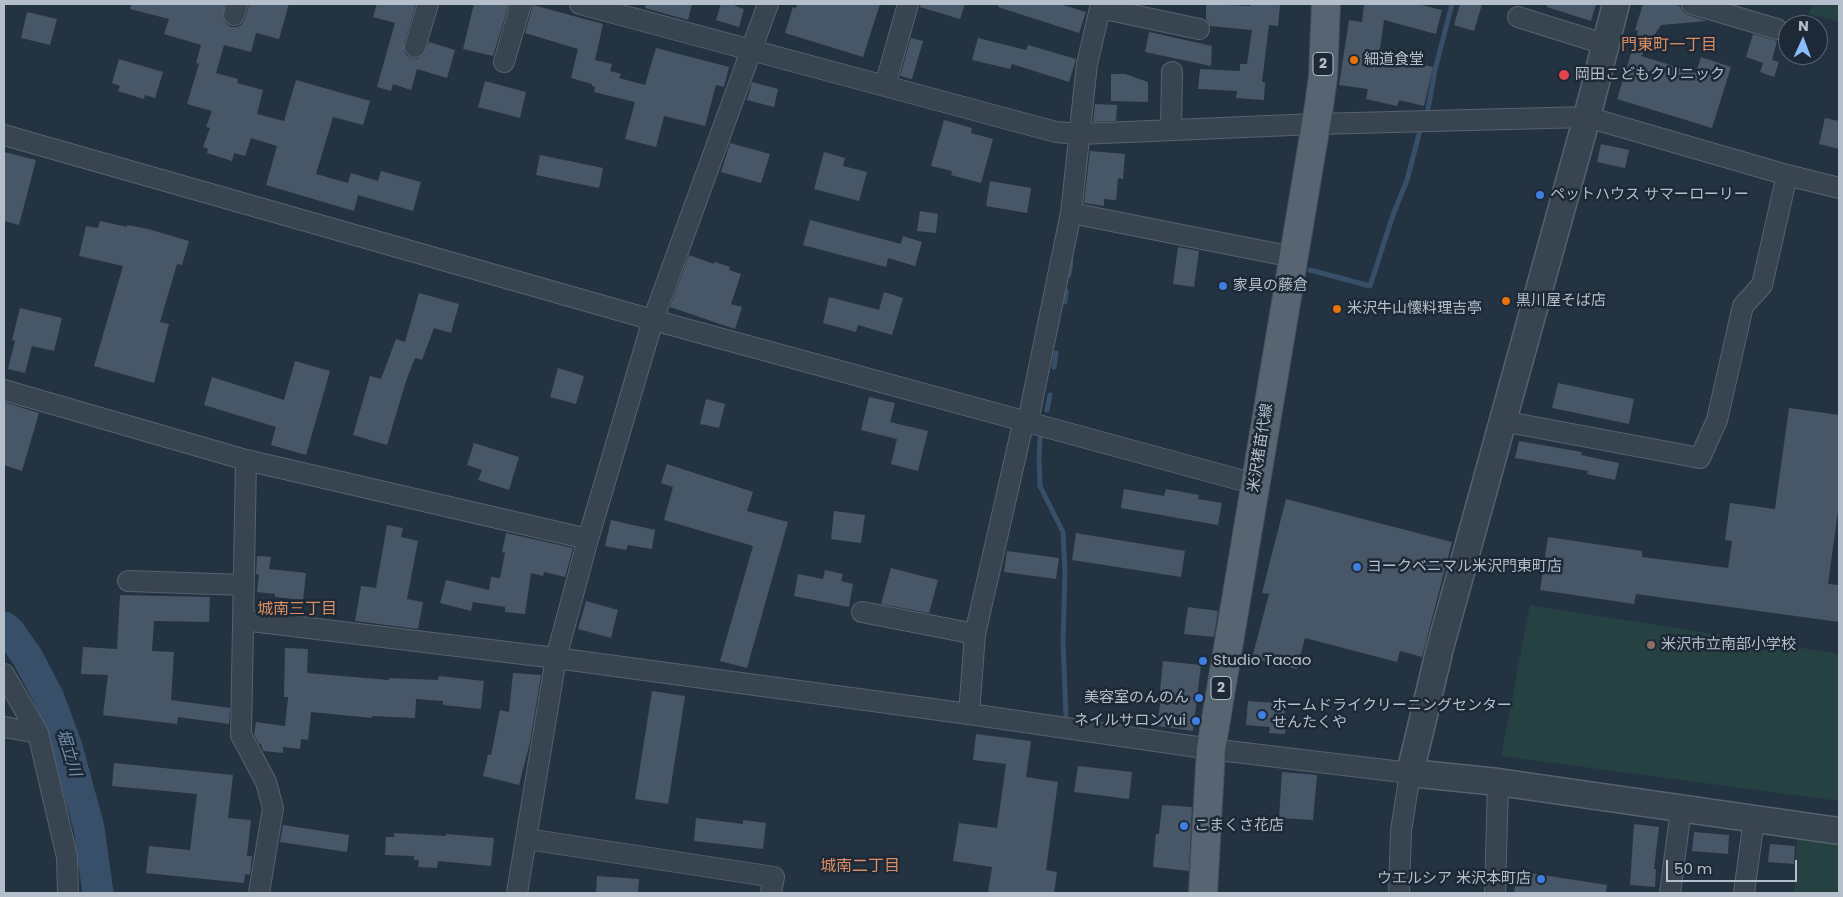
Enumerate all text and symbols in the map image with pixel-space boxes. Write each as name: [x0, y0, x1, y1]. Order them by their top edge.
north arrow: [1778, 15, 1828, 65]
text: N: [1798, 16, 1809, 36]
district label: 門東町一丁目: [1621, 36, 1717, 56]
place label: 細道食堂: [1364, 51, 1424, 69]
road number: 2: [1313, 52, 1333, 76]
marker: 細道食堂: [1348, 54, 1360, 66]
place label: 岡田こどもクリニック: [1575, 66, 1725, 84]
marker: 岡田こどもクリニック: [1557, 68, 1571, 82]
place label: ペットハウス サマーローリー: [1550, 186, 1749, 204]
marker: ペットハウス サマーローリー: [1534, 189, 1546, 201]
place label: 家具の藤倉: [1233, 277, 1308, 295]
marker: 家具の藤倉: [1217, 280, 1229, 292]
place label: 黒川屋そば店: [1516, 292, 1606, 310]
marker: 黒川屋そば店: [1500, 295, 1512, 307]
place label: 米沢牛山懐料理吉亭: [1347, 300, 1482, 318]
marker: 米沢牛山懐料理吉亭: [1331, 303, 1343, 315]
street label: 米沢猪苗代線: [1245, 402, 1277, 494]
place label: ヨークベニマル米沢門東町店: [1367, 558, 1562, 576]
marker: ヨークベニマル米沢門東町店: [1351, 561, 1363, 573]
district label: 城南三丁目: [257, 600, 337, 620]
place label: 米沢市立南部小学校: [1661, 636, 1796, 654]
marker: 米沢市立南部小学校: [1645, 639, 1657, 651]
place label: Studio Tacao: [1213, 652, 1311, 670]
marker: Studio Tacao: [1197, 655, 1209, 667]
road number: 2: [1211, 676, 1231, 700]
place label: 美容室のんのん: [1084, 689, 1189, 707]
marker: 美容室のんのん: [1193, 692, 1205, 704]
place label: ホームドライクリーニングセンター せんたくや: [1272, 697, 1512, 732]
marker: ホームドライクリーニングセンター せんたくや: [1256, 709, 1268, 721]
place label: ネイルサロンYui: [1074, 712, 1186, 730]
marker: ネイルサロンYui: [1190, 715, 1202, 727]
water label: 堀立川: [52, 727, 84, 779]
place label: こまくさ花店: [1194, 817, 1284, 835]
marker: こまくさ花店: [1178, 820, 1190, 832]
scale bar: [1668, 850, 1799, 882]
district label: 城南二丁目: [820, 857, 900, 877]
text: 50 m: [1674, 858, 1712, 879]
place label: ウエルシア 米沢本町店: [1377, 870, 1531, 888]
marker: ウエルシア 米沢本町店: [1535, 873, 1547, 885]

